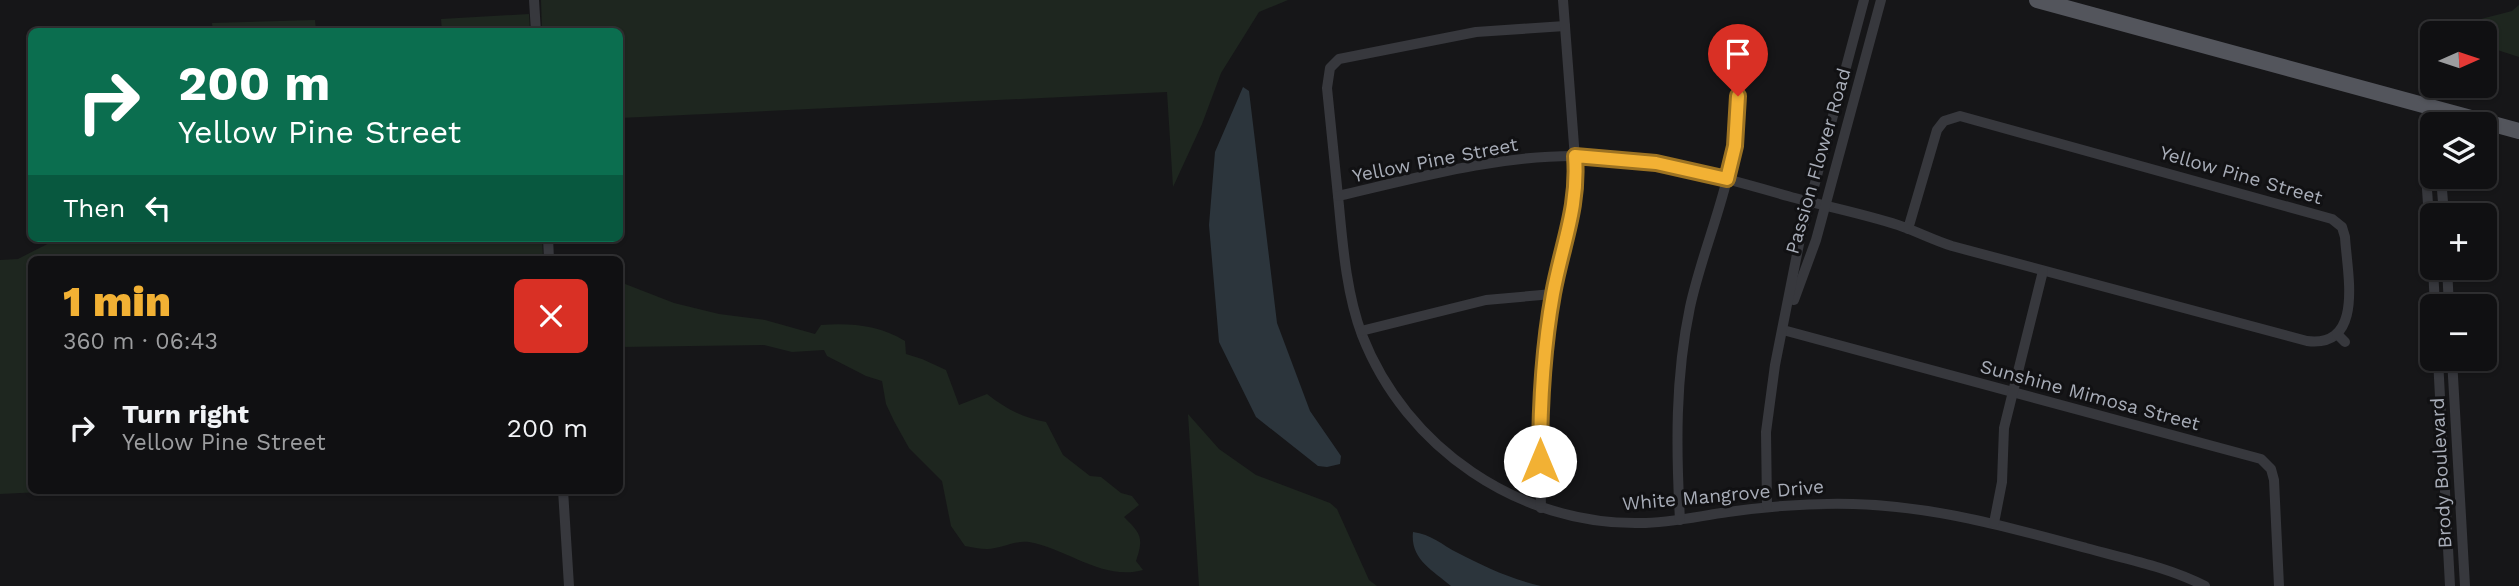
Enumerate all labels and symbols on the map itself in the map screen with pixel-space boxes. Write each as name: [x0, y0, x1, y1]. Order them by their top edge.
north arrow: [2420, 21, 2497, 98]
pin: [1708, 24, 1768, 96]
street label: Passion Flower Road: [1780, 65, 1856, 257]
street label: Yellow Pine Street: [1350, 133, 1520, 187]
street label: Yellow Pine Street: [2157, 141, 2325, 209]
street label: Sunshine Mimosa Street: [1978, 355, 2202, 435]
street label: Brody Boulevard: [2426, 397, 2456, 549]
position arrow: [1503, 424, 1577, 498]
street label: White Mangrove Drive: [1621, 475, 1825, 515]

